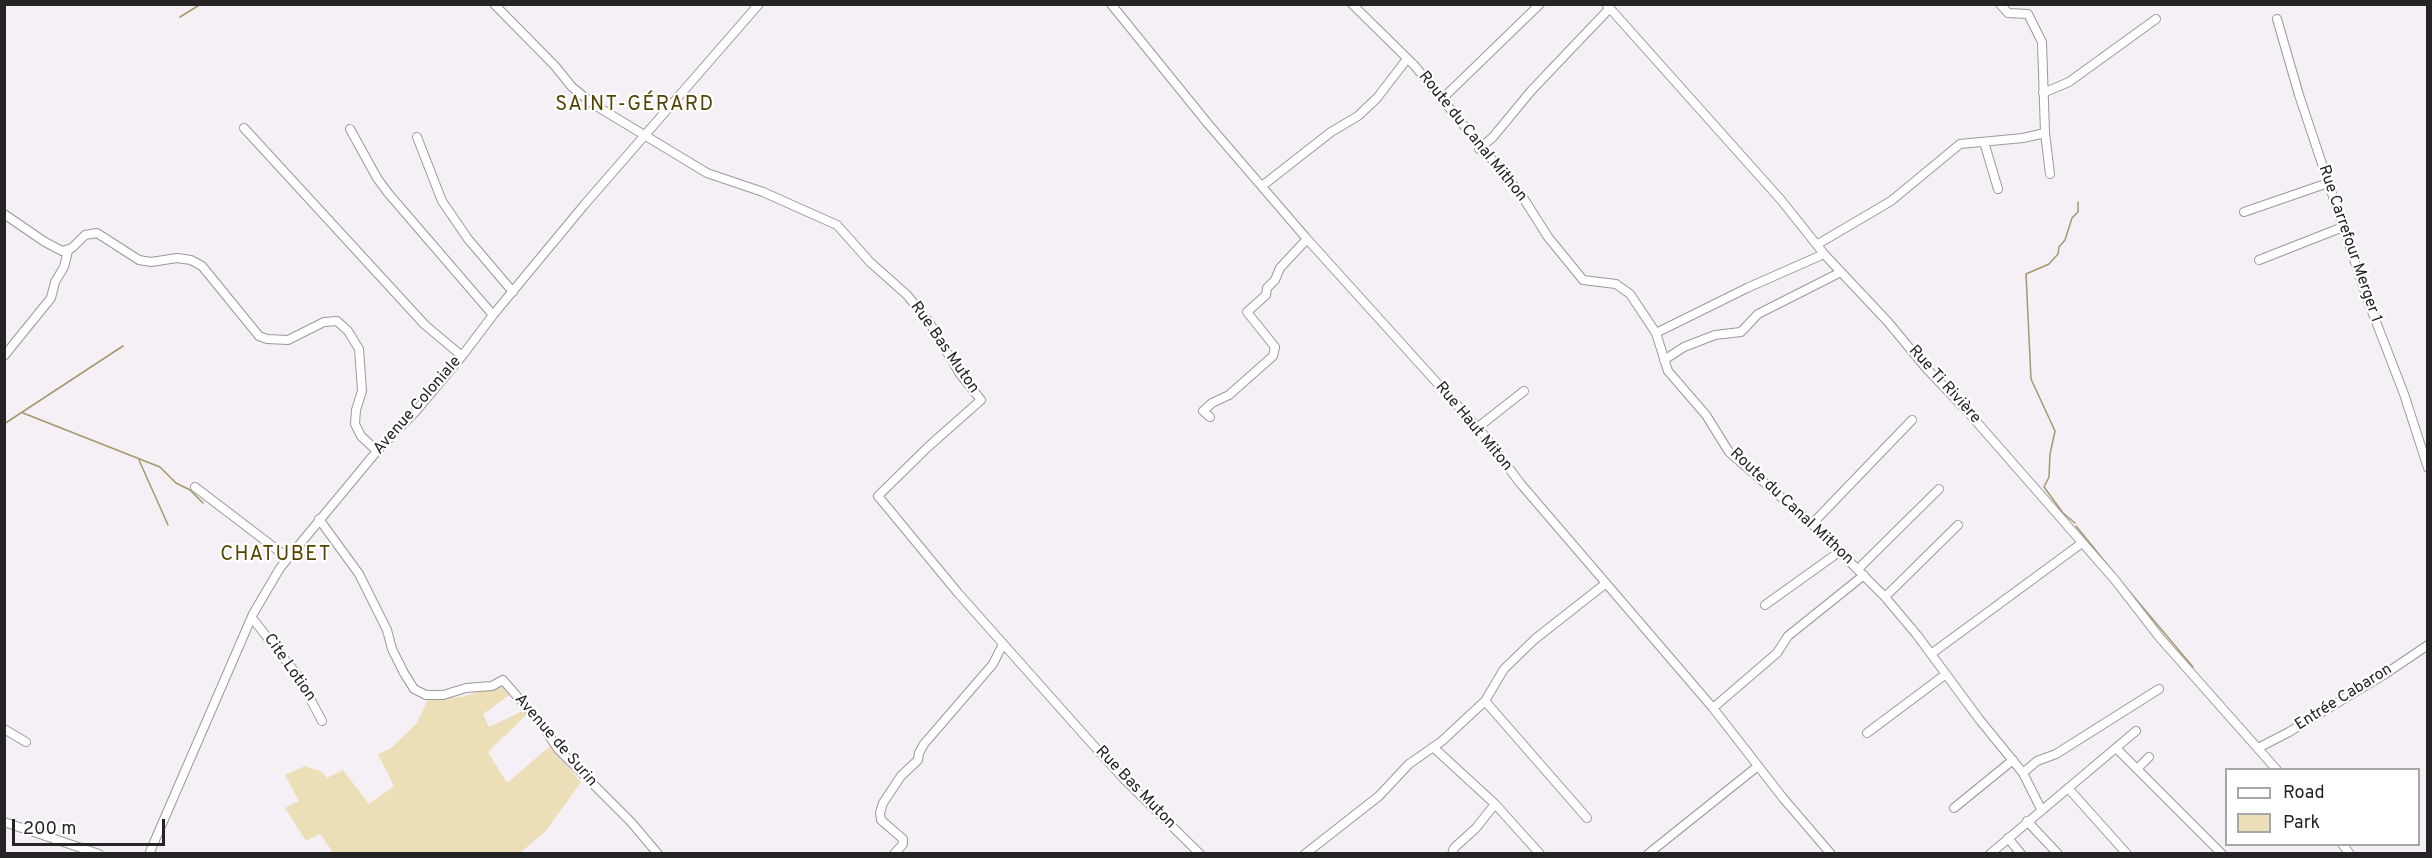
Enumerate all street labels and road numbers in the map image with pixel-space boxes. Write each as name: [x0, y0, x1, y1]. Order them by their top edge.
street label: Route du Canal Mithon: [1413, 68, 1531, 206]
street label: Rue Carrefour Merger 1: [2313, 163, 2385, 325]
street label: Rue Bas Muton: [905, 298, 983, 398]
street label: Rue Ti Rivière: [1904, 342, 1984, 428]
street label: Avenue Coloniale: [370, 353, 466, 459]
street label: Rue Haut Miton: [1430, 379, 1516, 475]
street label: Route du Canal Mithon: [1725, 445, 1857, 569]
street label: Cite Lotion: [259, 631, 319, 705]
street label: Entrée Cabaron: [2292, 661, 2396, 735]
street label: Avenue de Surin: [510, 691, 600, 791]
street label: Rue Bas Muton: [1091, 743, 1179, 833]

